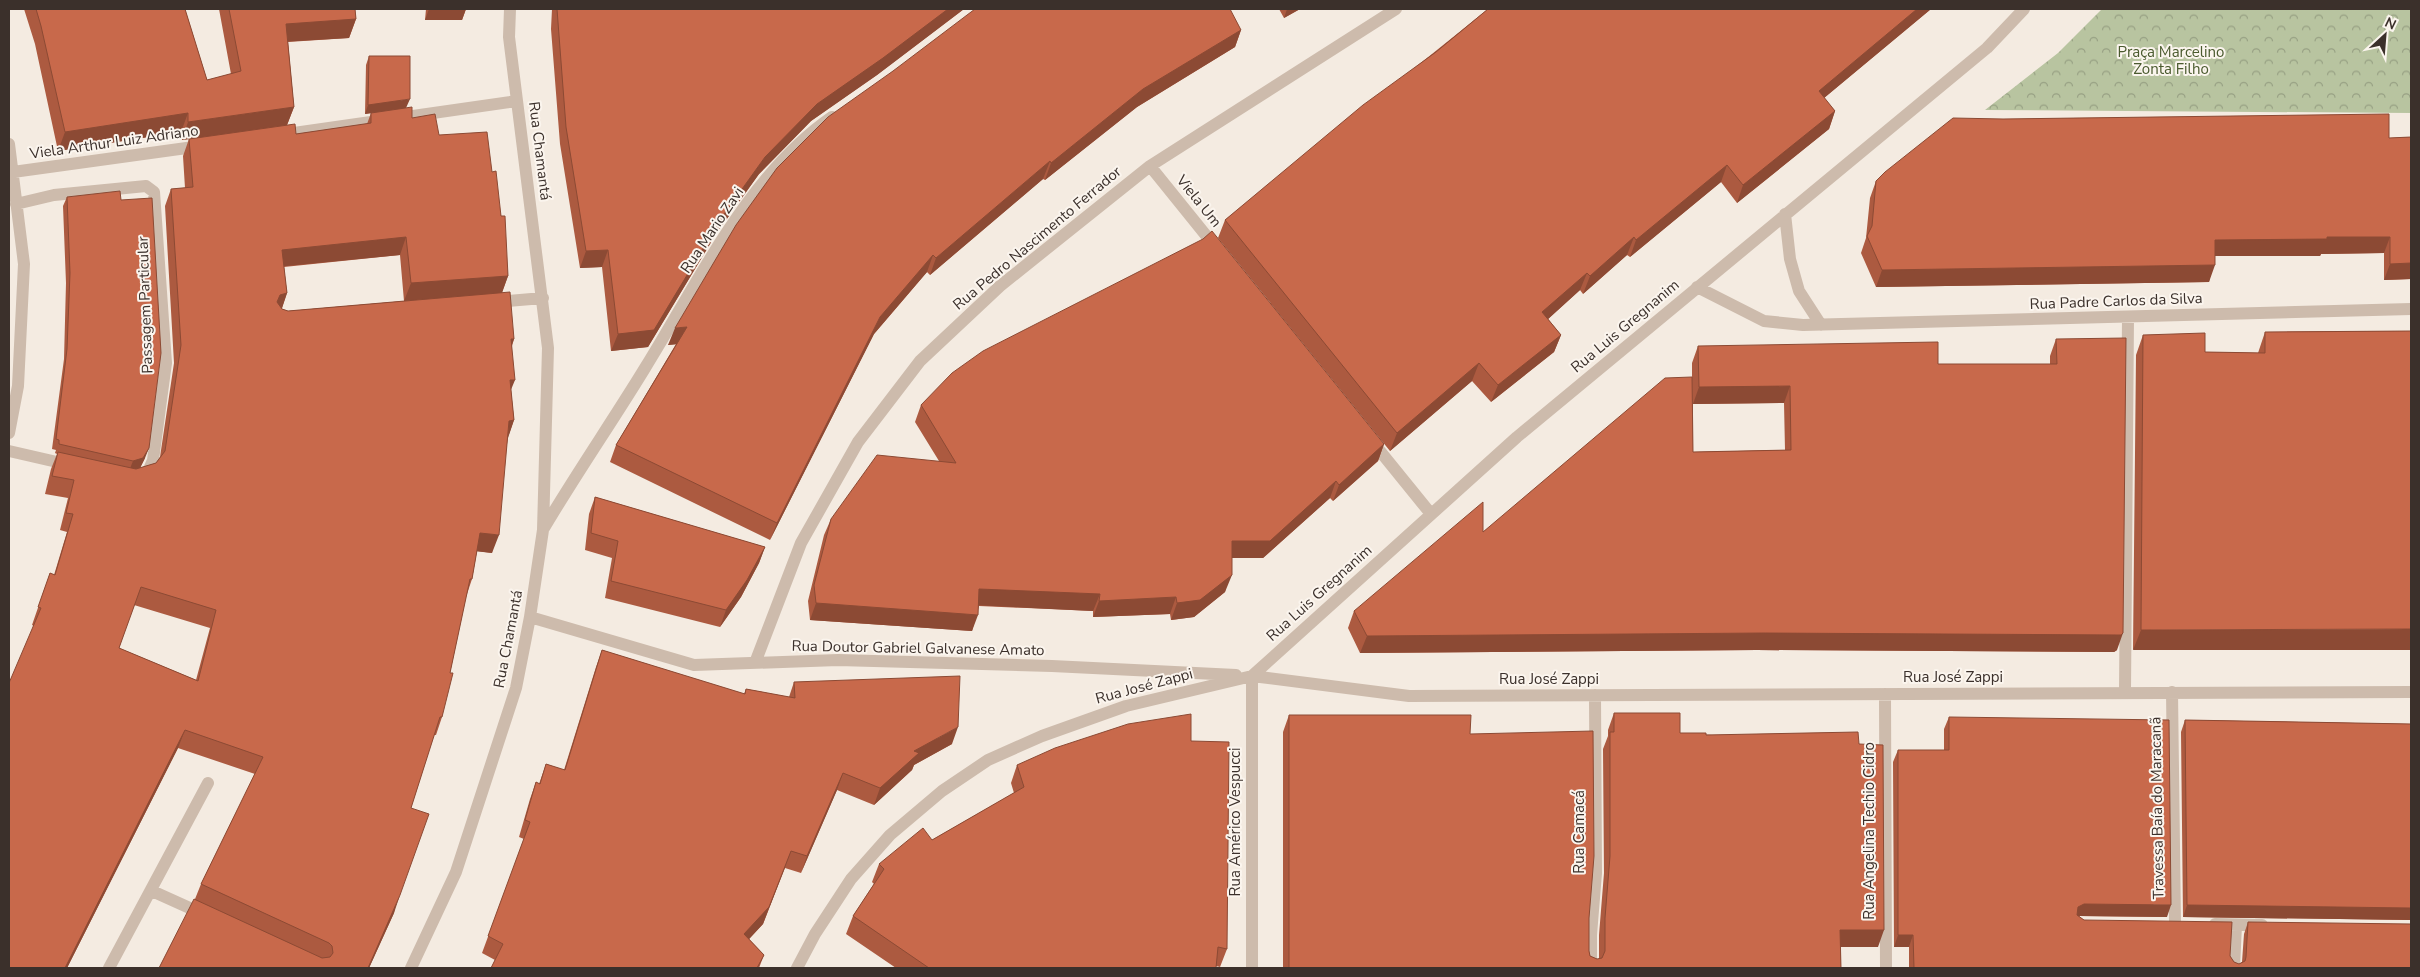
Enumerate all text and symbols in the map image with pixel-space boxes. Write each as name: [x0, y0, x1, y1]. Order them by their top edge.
north arrow: [2360, 10, 2410, 60]
text: N: [2382, 13, 2399, 35]
park label: Praça Marcelino Zonta Filho: [2118, 42, 2224, 79]
street label: Rua Chamantá: [524, 100, 556, 202]
street label: Viela Arthur Luiz Adriano: [27, 120, 200, 164]
street label: Rua Pedro Nascimento Ferrador: [949, 161, 1126, 314]
street label: Viela Um: [1171, 170, 1226, 231]
street label: Rua Mario Zavi: [676, 183, 748, 277]
street label: Passagem Particular: [133, 235, 157, 374]
street label: Rua Luis Gregnanim: [1567, 275, 1683, 377]
street label: Rua Padre Carlos da Silva: [2029, 288, 2203, 314]
street label: Rua Luis Gregnanim: [1262, 540, 1376, 646]
street label: Rua Chamantá: [489, 588, 527, 690]
street label: Rua Doutor Gabriel Galvanese Amato: [791, 636, 1045, 660]
street label: Rua José Zappi: [1093, 663, 1195, 709]
street label: Rua José Zappi: [1903, 667, 2003, 687]
street label: Rua José Zappi: [1499, 669, 1599, 689]
street label: Travessa Baía do Maracanã: [2145, 717, 2169, 899]
street label: Rua Angelina Techio Cidro: [1859, 742, 1879, 920]
street label: Rua Américo Vespucci: [1225, 748, 1245, 896]
street label: Rua Camacá: [1569, 790, 1589, 874]

